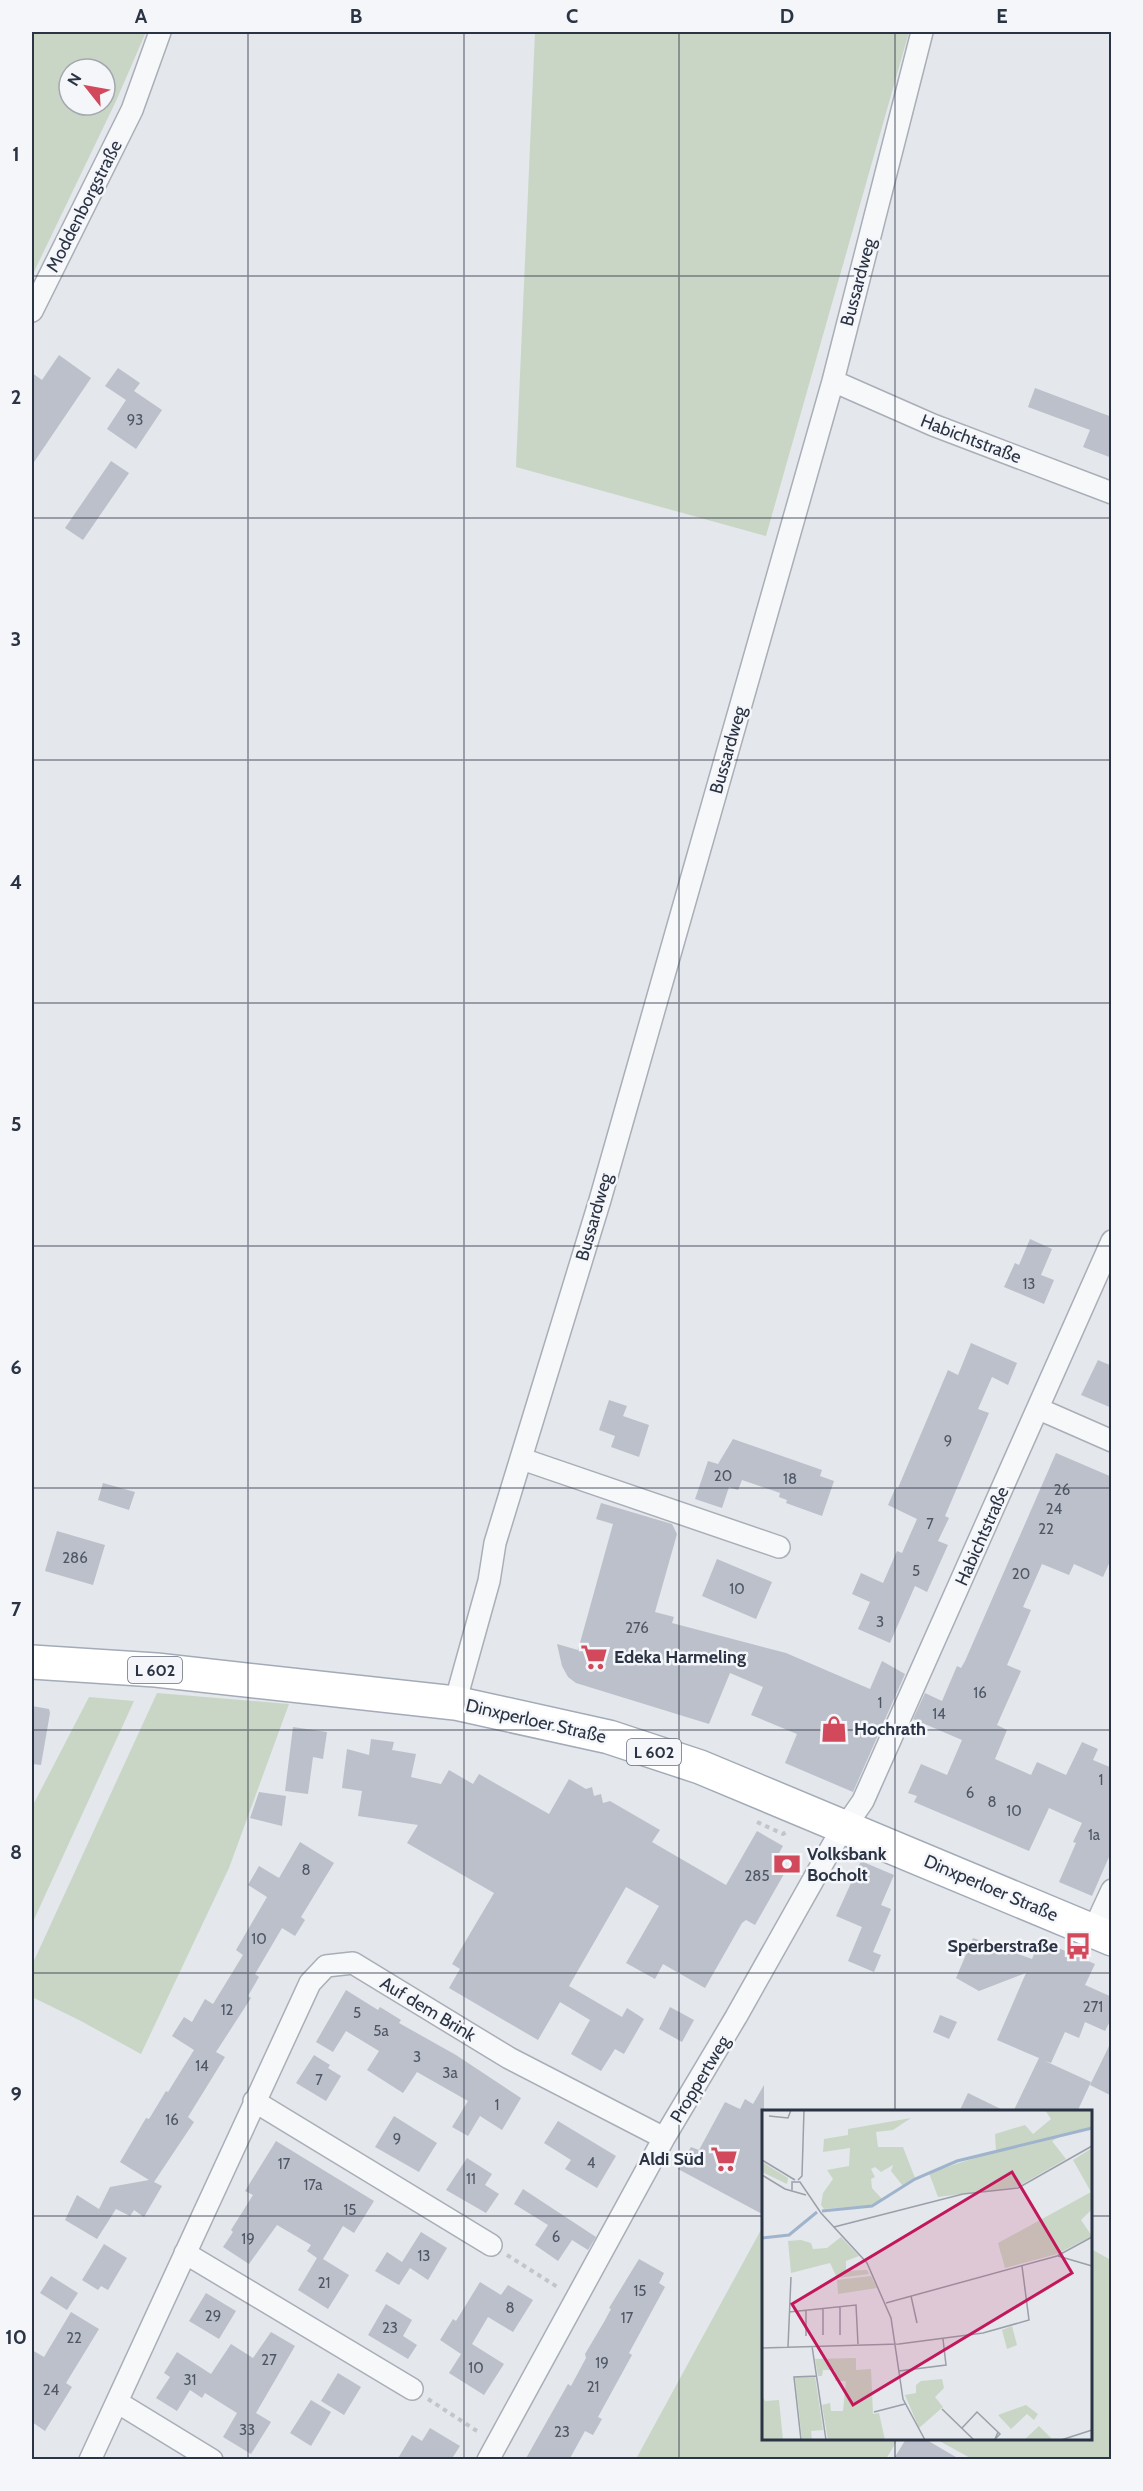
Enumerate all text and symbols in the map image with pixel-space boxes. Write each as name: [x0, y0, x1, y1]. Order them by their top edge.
text: A: [135, 4, 148, 28]
text: B: [350, 4, 362, 28]
text: C: [566, 4, 578, 28]
text: D: [780, 4, 794, 28]
text: E: [996, 4, 1008, 28]
north arrow: [57, 57, 117, 117]
text: N: [64, 70, 86, 89]
street label: Moddenborgstraße: [41, 136, 127, 276]
text: 1: [12, 142, 20, 166]
street label: Bussardweg: [836, 235, 881, 328]
text: 2: [11, 385, 21, 409]
street label: Habichtstraße: [918, 410, 1024, 468]
house number: 93: [127, 411, 143, 429]
text: 3: [11, 627, 21, 651]
street label: Bussardweg: [705, 703, 751, 796]
text: 4: [10, 870, 22, 894]
text: 5: [11, 1112, 21, 1136]
street label: Bussardweg: [571, 1170, 617, 1263]
house number: 13: [1022, 1275, 1036, 1293]
text: 6: [10, 1355, 22, 1379]
house number: 9: [944, 1432, 952, 1450]
house number: 20: [714, 1467, 732, 1485]
house number: 18: [783, 1470, 797, 1488]
house number: 26: [1054, 1481, 1070, 1499]
street label: Habichtstraße: [950, 1483, 1014, 1589]
house number: 24: [1046, 1500, 1063, 1518]
house number: 7: [926, 1515, 934, 1533]
house number: 22: [1038, 1520, 1054, 1538]
house number: 286: [62, 1549, 88, 1567]
house number: 5: [912, 1562, 920, 1580]
house number: 20: [1012, 1565, 1030, 1583]
house number: 10: [729, 1580, 745, 1598]
text: 7: [11, 1597, 22, 1621]
house number: 3: [876, 1613, 884, 1631]
house number: 276: [625, 1619, 649, 1637]
supermarket icon: Edeka Harmeling: [579, 1642, 609, 1672]
place label: Edeka Harmeling: [614, 1646, 746, 1668]
road number: L 602: [128, 1657, 182, 1683]
house number: 16: [973, 1684, 987, 1702]
street label: Dinxperloer Straße: [464, 1694, 608, 1748]
house number: 1: [878, 1694, 882, 1712]
house number: 14: [932, 1705, 946, 1723]
shop icon: Hochrath: [819, 1714, 849, 1744]
place label: Hochrath: [854, 1718, 926, 1740]
road number: L 602: [627, 1739, 681, 1765]
house number: 1: [1099, 1771, 1103, 1789]
house number: 6: [966, 1784, 974, 1802]
house number: 8: [987, 1793, 997, 1811]
house number: 10: [1006, 1802, 1022, 1820]
house number: 1a: [1088, 1826, 1101, 1844]
text: 8: [10, 1840, 22, 1864]
place label: Volksbank Bocholt: [807, 1843, 887, 1886]
bank icon: Volksbank Bocholt: [772, 1849, 802, 1879]
street label: Dinxperloer Straße: [921, 1850, 1061, 1926]
house number: 8: [301, 1861, 311, 1879]
house number: 285: [744, 1867, 770, 1885]
house number: 10: [251, 1930, 267, 1948]
bus stop icon: Sperberstraße: [1063, 1931, 1093, 1961]
place label: Sperberstraße: [948, 1935, 1058, 1957]
street label: Auf dem Brink: [376, 1972, 481, 2047]
house number: 271: [1083, 1998, 1103, 2016]
house number: 12: [221, 2001, 234, 2019]
house number: 5: [353, 2004, 361, 2022]
house number: 5a: [373, 2022, 389, 2040]
street label: Proppertweg: [665, 2031, 735, 2127]
house number: 3: [413, 2048, 421, 2066]
house number: 14: [195, 2057, 209, 2075]
house number: 3a: [442, 2064, 458, 2082]
house number: 7: [315, 2071, 323, 2089]
text: 9: [10, 2082, 22, 2106]
house number: 1: [495, 2096, 499, 2114]
inset map: [762, 2110, 1092, 2440]
house number: 16: [165, 2111, 179, 2129]
house number: 9: [393, 2130, 401, 2148]
supermarket icon: Aldi Süd: [709, 2144, 739, 2174]
place label: Aldi Süd: [639, 2148, 704, 2170]
house number: 4: [587, 2154, 596, 2172]
house number: 17: [278, 2155, 291, 2173]
house number: 11: [466, 2170, 476, 2188]
house number: 17a: [303, 2176, 323, 2194]
house number: 15: [343, 2201, 357, 2219]
house number: 6: [552, 2228, 560, 2246]
house number: 19: [241, 2230, 255, 2248]
house number: 13: [417, 2247, 431, 2265]
house number: 21: [318, 2274, 330, 2292]
house number: 15: [633, 2282, 647, 2300]
house number: 8: [505, 2299, 515, 2317]
house number: 29: [205, 2307, 221, 2325]
house number: 17: [621, 2309, 634, 2327]
house number: 23: [382, 2319, 398, 2337]
text: 10: [5, 2325, 27, 2349]
house number: 22: [66, 2329, 82, 2347]
house number: 27: [261, 2351, 277, 2369]
house number: 19: [595, 2354, 609, 2372]
house number: 10: [468, 2359, 484, 2377]
house number: 31: [183, 2371, 197, 2389]
house number: 21: [587, 2378, 599, 2396]
house number: 24: [43, 2381, 60, 2399]
house number: 33: [239, 2421, 255, 2439]
house number: 23: [554, 2423, 570, 2441]

